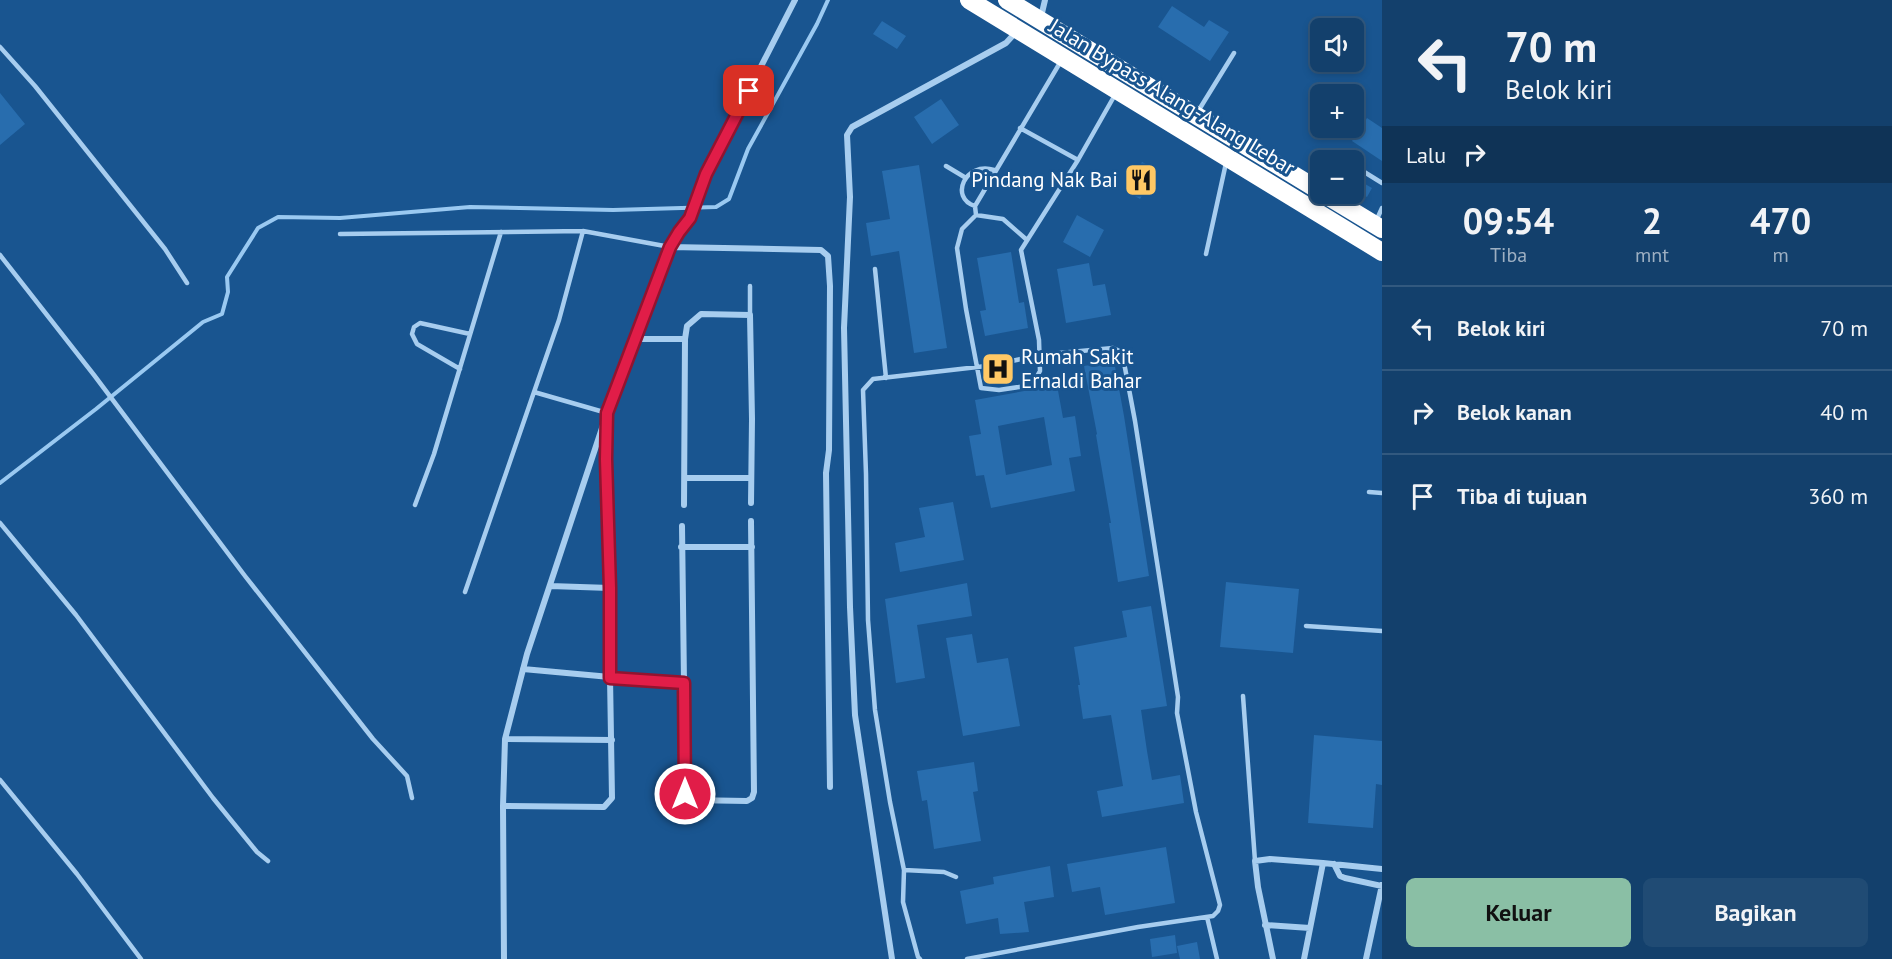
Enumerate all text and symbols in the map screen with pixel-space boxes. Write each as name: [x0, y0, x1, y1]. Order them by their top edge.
street label: Jalan Bypass Alang-Alang Lebar: [1044, 12, 1300, 181]
map controls: [1310, 18, 1364, 204]
button: sound: [1310, 18, 1364, 72]
text: 70 m: [1505, 19, 1597, 74]
icon: left: [1406, 24, 1484, 102]
pin: [723, 65, 774, 116]
text: Belok kiri: [1505, 72, 1613, 106]
icon: arrive: [732, 74, 765, 107]
button: +: [1310, 84, 1364, 138]
icon: right: [1458, 138, 1491, 171]
text: Lalu: [1406, 141, 1446, 169]
button: −: [1310, 150, 1364, 204]
restaurant icon: Pindang Nak Bai: [1123, 162, 1159, 198]
place label: Pindang Nak Bai: [971, 166, 1118, 193]
text: 09:54: [1463, 197, 1554, 244]
text: 2: [1642, 197, 1662, 244]
text: 470: [1750, 197, 1811, 244]
text: Tiba: [1490, 242, 1527, 268]
text: mnt: [1635, 242, 1669, 268]
text: m: [1772, 242, 1789, 268]
icon: left: [1406, 312, 1439, 345]
text: Belok kiri: [1457, 314, 1546, 342]
text: 70 m: [1820, 314, 1868, 342]
place label: Rumah Sakit Ernaldi Bahar: [1021, 343, 1142, 394]
hospital icon: Rumah Sakit Ernaldi Bahar: [980, 351, 1016, 387]
icon: right: [1406, 396, 1439, 429]
text: Belok kanan: [1457, 398, 1572, 426]
text: 40 m: [1820, 398, 1868, 426]
icon: arrive: [1406, 480, 1439, 513]
text: Tiba di tujuan: [1457, 482, 1587, 510]
text: 360 m: [1808, 482, 1868, 510]
position arrow: [653, 762, 717, 826]
button: Keluar: [1406, 878, 1631, 947]
button: Bagikan: [1643, 878, 1868, 947]

